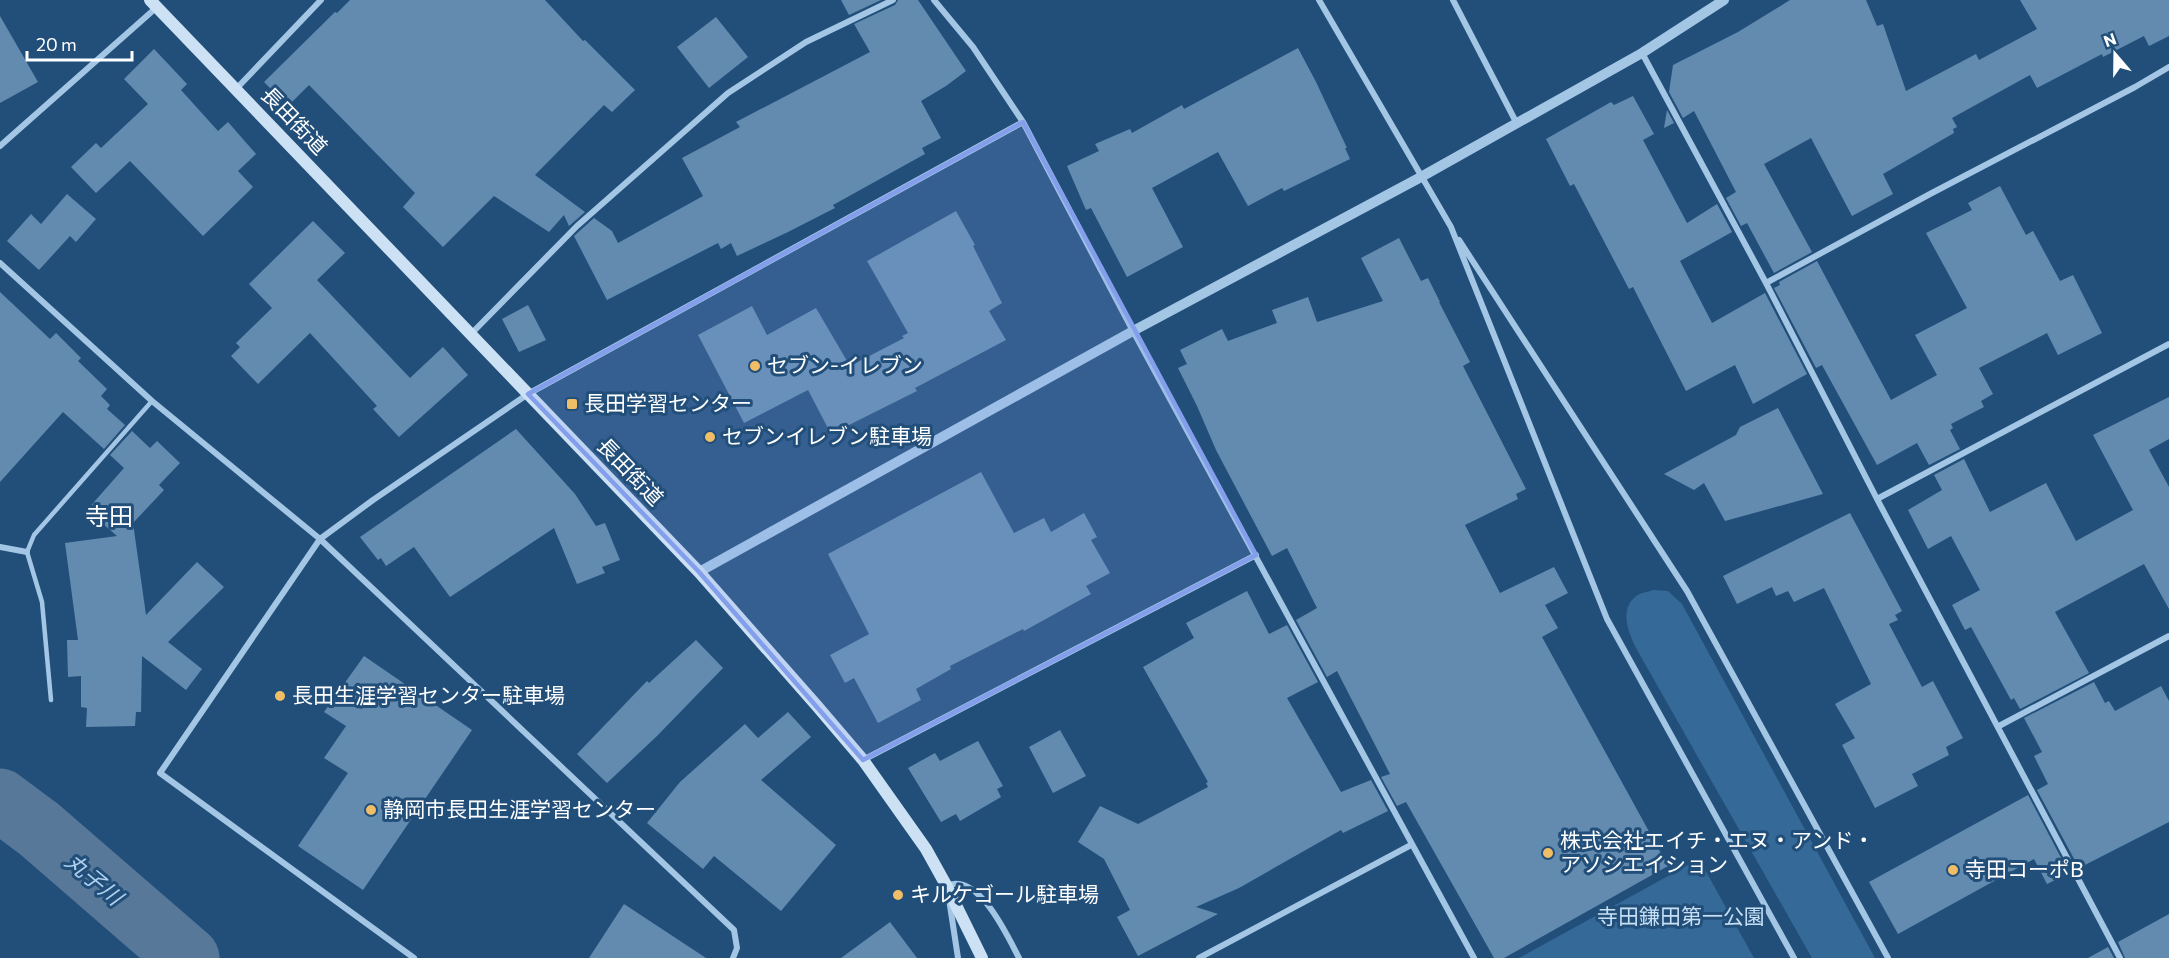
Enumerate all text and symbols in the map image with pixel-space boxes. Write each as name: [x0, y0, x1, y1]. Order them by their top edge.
scale bar: [27, 24, 132, 62]
north arrow: [2085, 24, 2145, 84]
text: N: [2101, 28, 2119, 50]
text: 20 m: [36, 33, 77, 55]
street label: 長田街道: [257, 81, 333, 159]
place label: セブン-イレブン: [767, 352, 923, 377]
marker: セブン-イレブン: [748, 359, 762, 373]
place label: 長田学習センター: [584, 390, 752, 415]
marker: 長田学習センター: [565, 397, 579, 411]
place label: セブンイレブン駐車場: [722, 423, 932, 448]
marker: セブンイレブン駐車場: [703, 430, 717, 444]
street label: 長田街道: [593, 432, 669, 510]
district label: 寺田: [85, 501, 133, 530]
place label: 長田生涯学習センター駐車場: [292, 682, 565, 707]
marker: 長田生涯学習センター駐車場: [273, 689, 287, 703]
place label: 静岡市長田生涯学習センター: [383, 796, 656, 821]
marker: 静岡市長田生涯学習センター: [364, 803, 378, 817]
place label: 株式会社エイチ・エヌ・アンド・ アソシエイション: [1560, 827, 1874, 876]
marker: 株式会社エイチ・エヌ・アンド・ アソシエイション: [1541, 846, 1555, 860]
water label: 丸子川: [60, 847, 130, 911]
place label: 寺田コーポB: [1965, 856, 2084, 881]
marker: 寺田コーポB: [1946, 863, 1960, 877]
place label: キルケゴール駐車場: [910, 881, 1099, 906]
marker: キルケゴール駐車場: [891, 888, 905, 902]
park label: 寺田鎌田第一公園: [1597, 903, 1765, 928]

